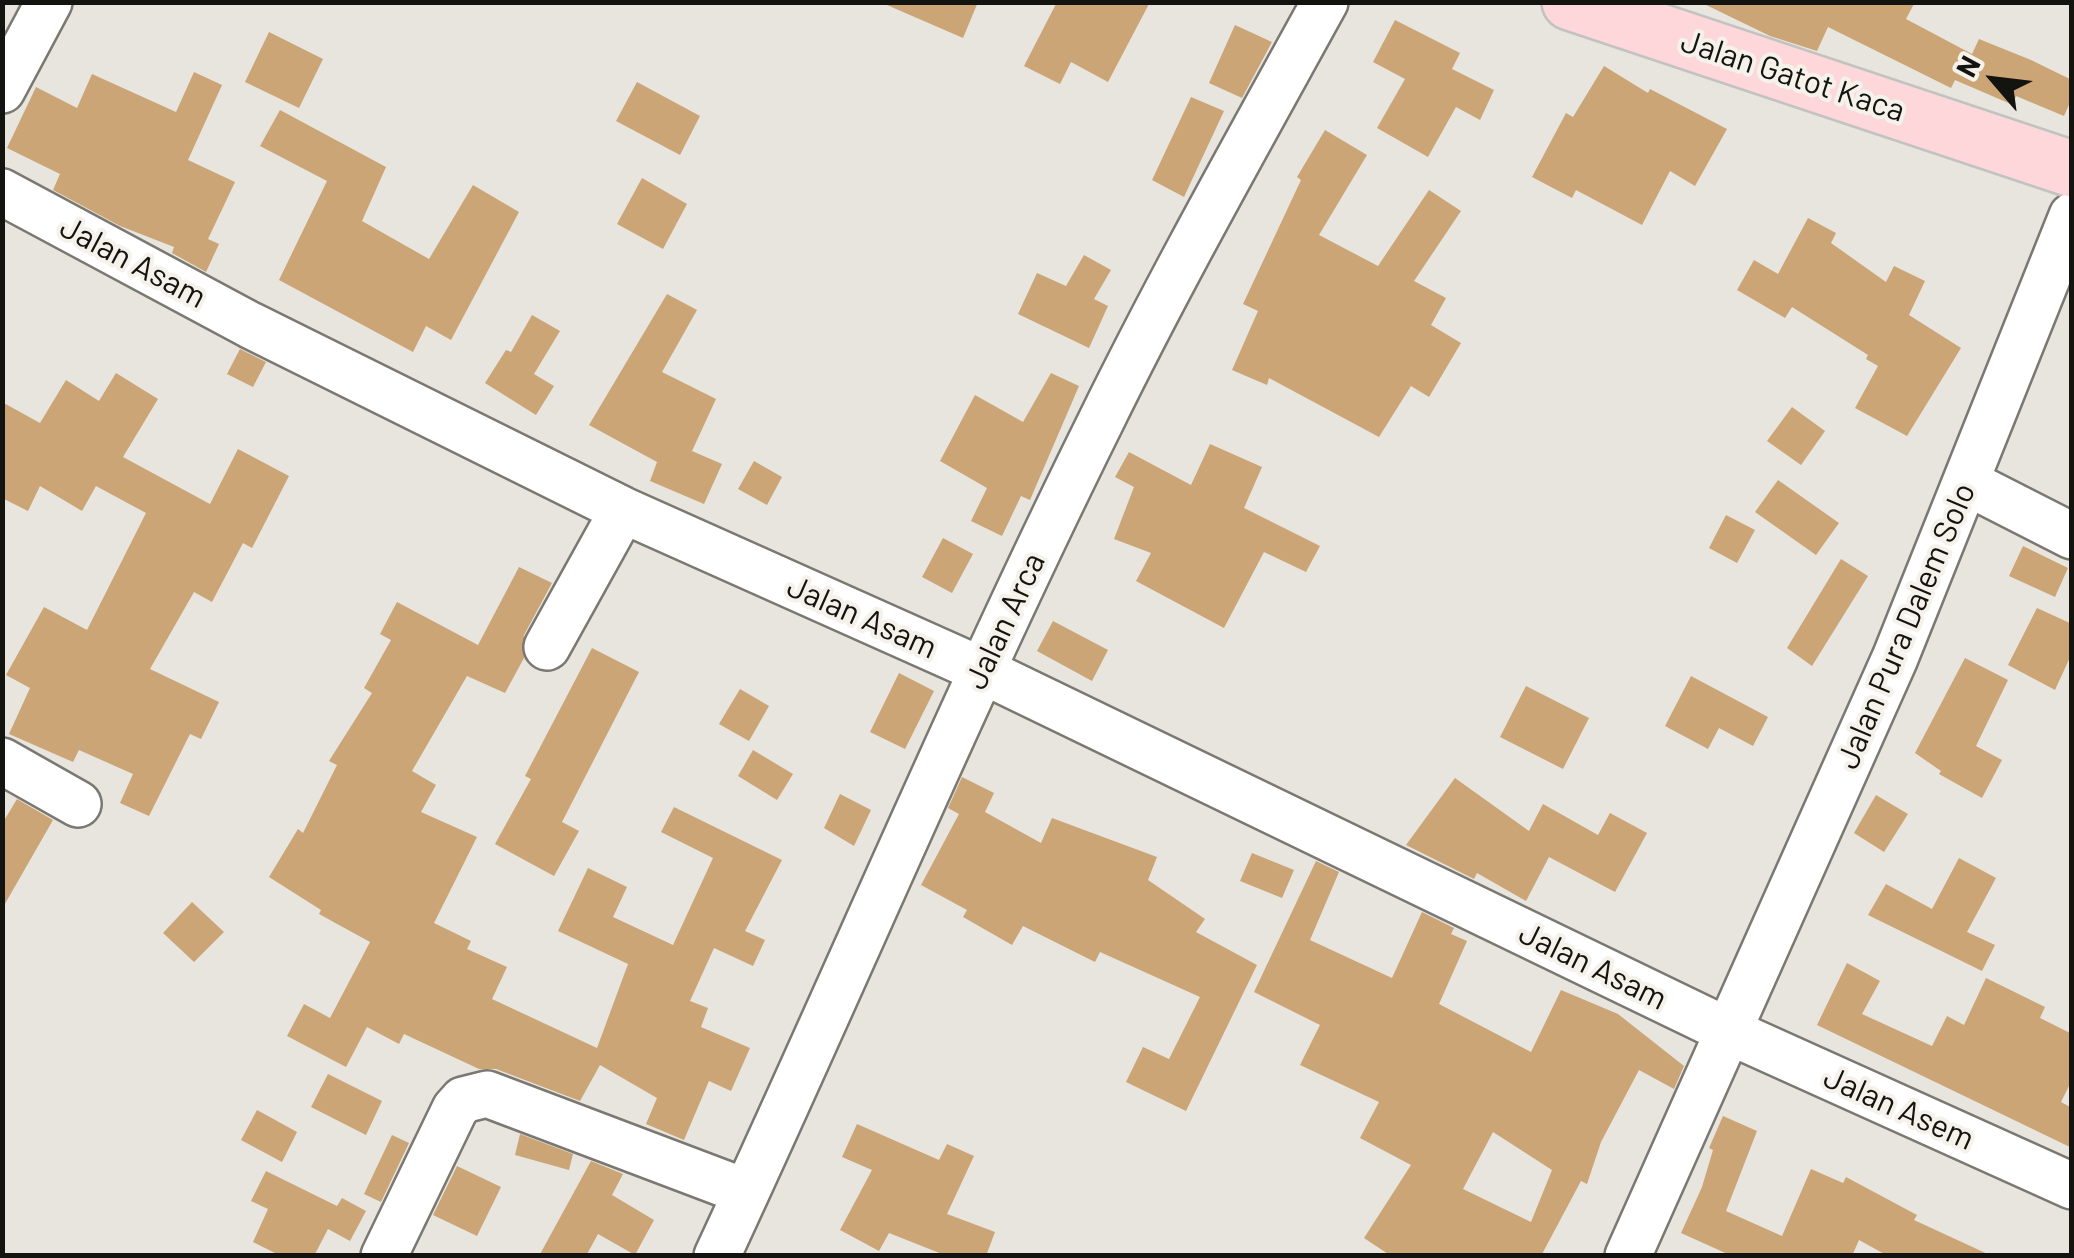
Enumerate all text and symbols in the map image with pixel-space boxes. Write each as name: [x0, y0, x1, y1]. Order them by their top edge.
street label: Jalan Gatot Kaca: [1676, 22, 1910, 130]
north arrow: [1944, 30, 2044, 130]
text: N: [1948, 50, 1987, 82]
street label: Jalan Asam: [53, 208, 213, 316]
street label: Jalan Pura Dalem Solo: [1828, 477, 1984, 775]
street label: Jalan Arca: [957, 547, 1053, 695]
street label: Jalan Asam: [781, 567, 943, 667]
street label: Jalan Asam: [1513, 914, 1673, 1018]
street label: Jalan Asem: [1818, 1058, 1980, 1158]

